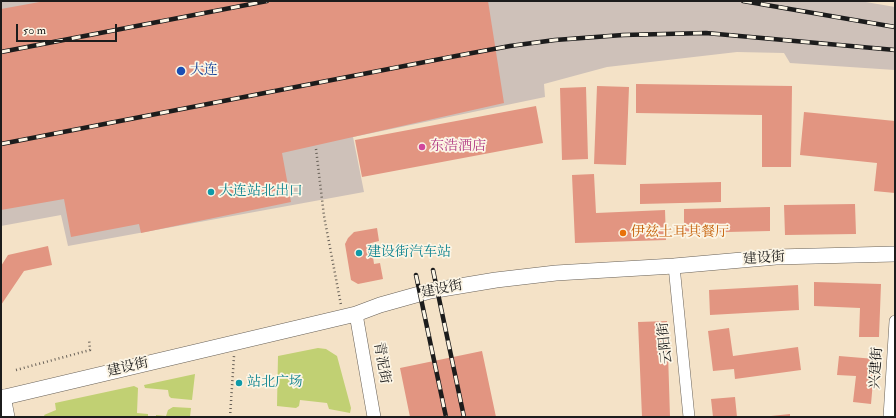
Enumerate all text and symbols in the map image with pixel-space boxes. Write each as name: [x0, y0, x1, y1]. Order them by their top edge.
scale bar: [18, 16, 119, 42]
text: 50 m: [23, 23, 46, 38]
place label: 大连: [190, 63, 218, 79]
marker: 大连: [175, 65, 187, 77]
place label: 东浩酒店: [430, 139, 486, 155]
marker: 东浩酒店: [417, 142, 427, 152]
place label: 大连站北出口: [219, 184, 303, 200]
marker: 大连站北出口: [206, 187, 216, 197]
place label: 伊兹土耳其餐厅: [631, 225, 729, 241]
marker: 伊兹土耳其餐厅: [618, 228, 628, 238]
place label: 建设街汽车站: [367, 245, 451, 261]
marker: 建设街汽车站: [354, 248, 364, 258]
street label: 建设街: [742, 249, 786, 269]
street label: 建设街: [420, 278, 464, 302]
street label: 云阳街: [655, 321, 677, 365]
street label: 青泥街: [369, 341, 393, 385]
street label: 兴建街: [867, 346, 887, 390]
street label: 建设街: [106, 355, 150, 381]
place label: 站北广场: [247, 375, 303, 391]
marker: 站北广场: [234, 378, 244, 388]

